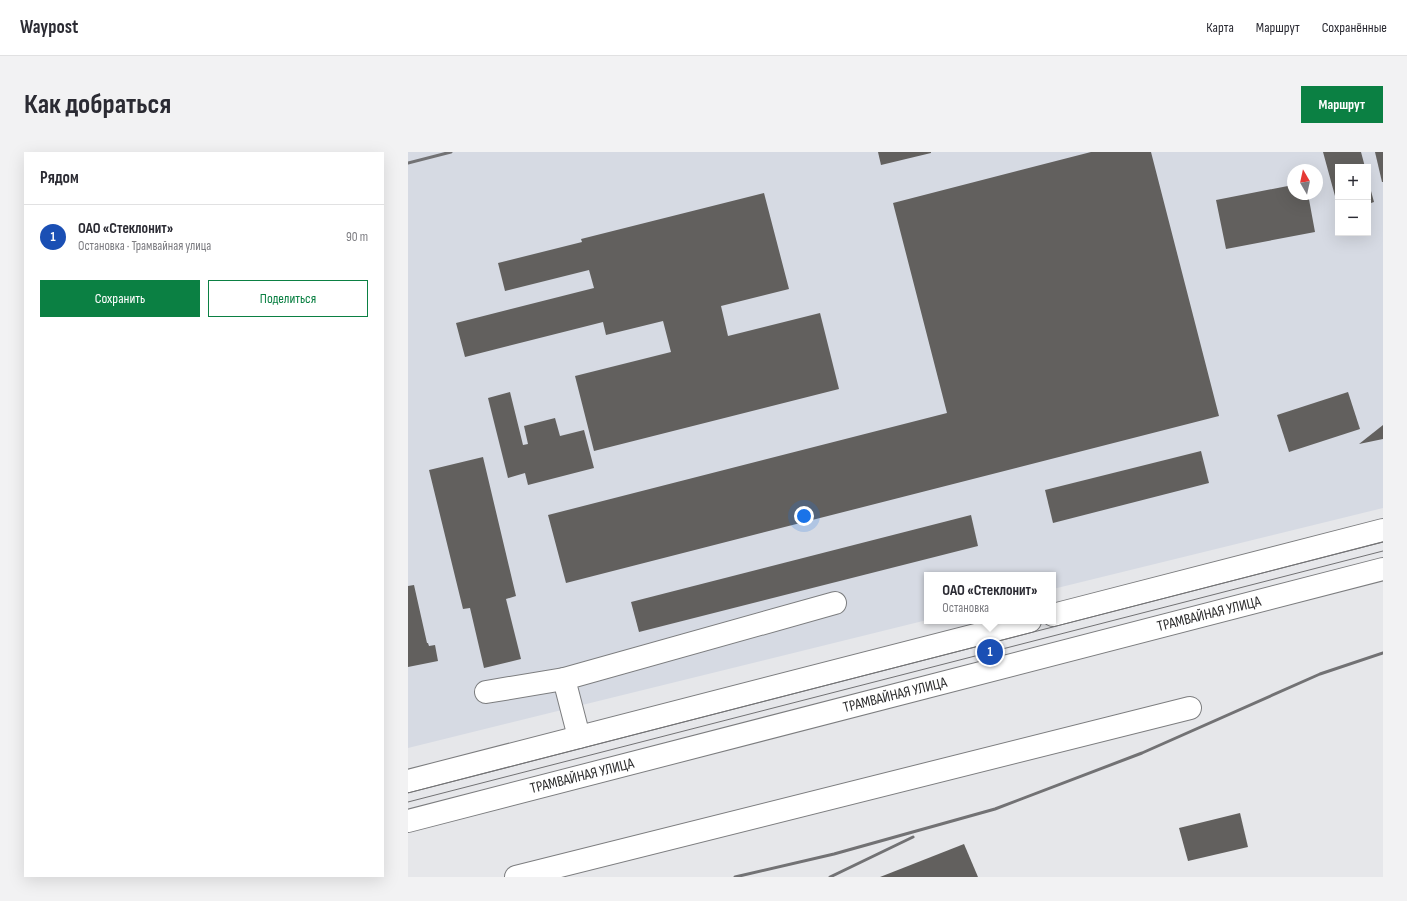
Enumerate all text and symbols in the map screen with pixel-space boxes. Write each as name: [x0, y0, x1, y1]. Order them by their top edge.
text: Waypost: [20, 16, 78, 39]
text: Карта: [1206, 19, 1234, 36]
text: Маршрут: [1256, 19, 1300, 36]
text: Сохранённые: [1322, 19, 1387, 36]
button: Маршрут: [1301, 86, 1383, 123]
text: Как добраться: [24, 88, 171, 121]
north arrow: [1287, 164, 1323, 200]
map controls: [1335, 164, 1371, 236]
button: +: [1335, 164, 1371, 200]
text: Рядом: [40, 168, 79, 188]
button: −: [1335, 200, 1371, 236]
text: ОАО «Стеклонит»: [78, 219, 173, 238]
text: 1: [50, 229, 56, 245]
text: 90 m: [346, 229, 368, 245]
text: Остановка · Трамвайная улица: [78, 238, 211, 254]
button: Сохранить: [40, 280, 200, 317]
button: Поделиться: [208, 280, 368, 317]
your location: [794, 506, 814, 526]
popup: [924, 572, 1056, 624]
text: ОАО «Стеклонит»: [942, 581, 1038, 600]
street label: ТРАМВАЙНАЯ УЛИЦА: [1155, 592, 1263, 636]
text: Остановка: [942, 600, 989, 616]
pin: 1: [977, 637, 1003, 667]
street label: ТРАМВАЙНАЯ УЛИЦА: [841, 673, 949, 717]
street label: ТРАМВАЙНАЯ УЛИЦА: [528, 754, 636, 798]

